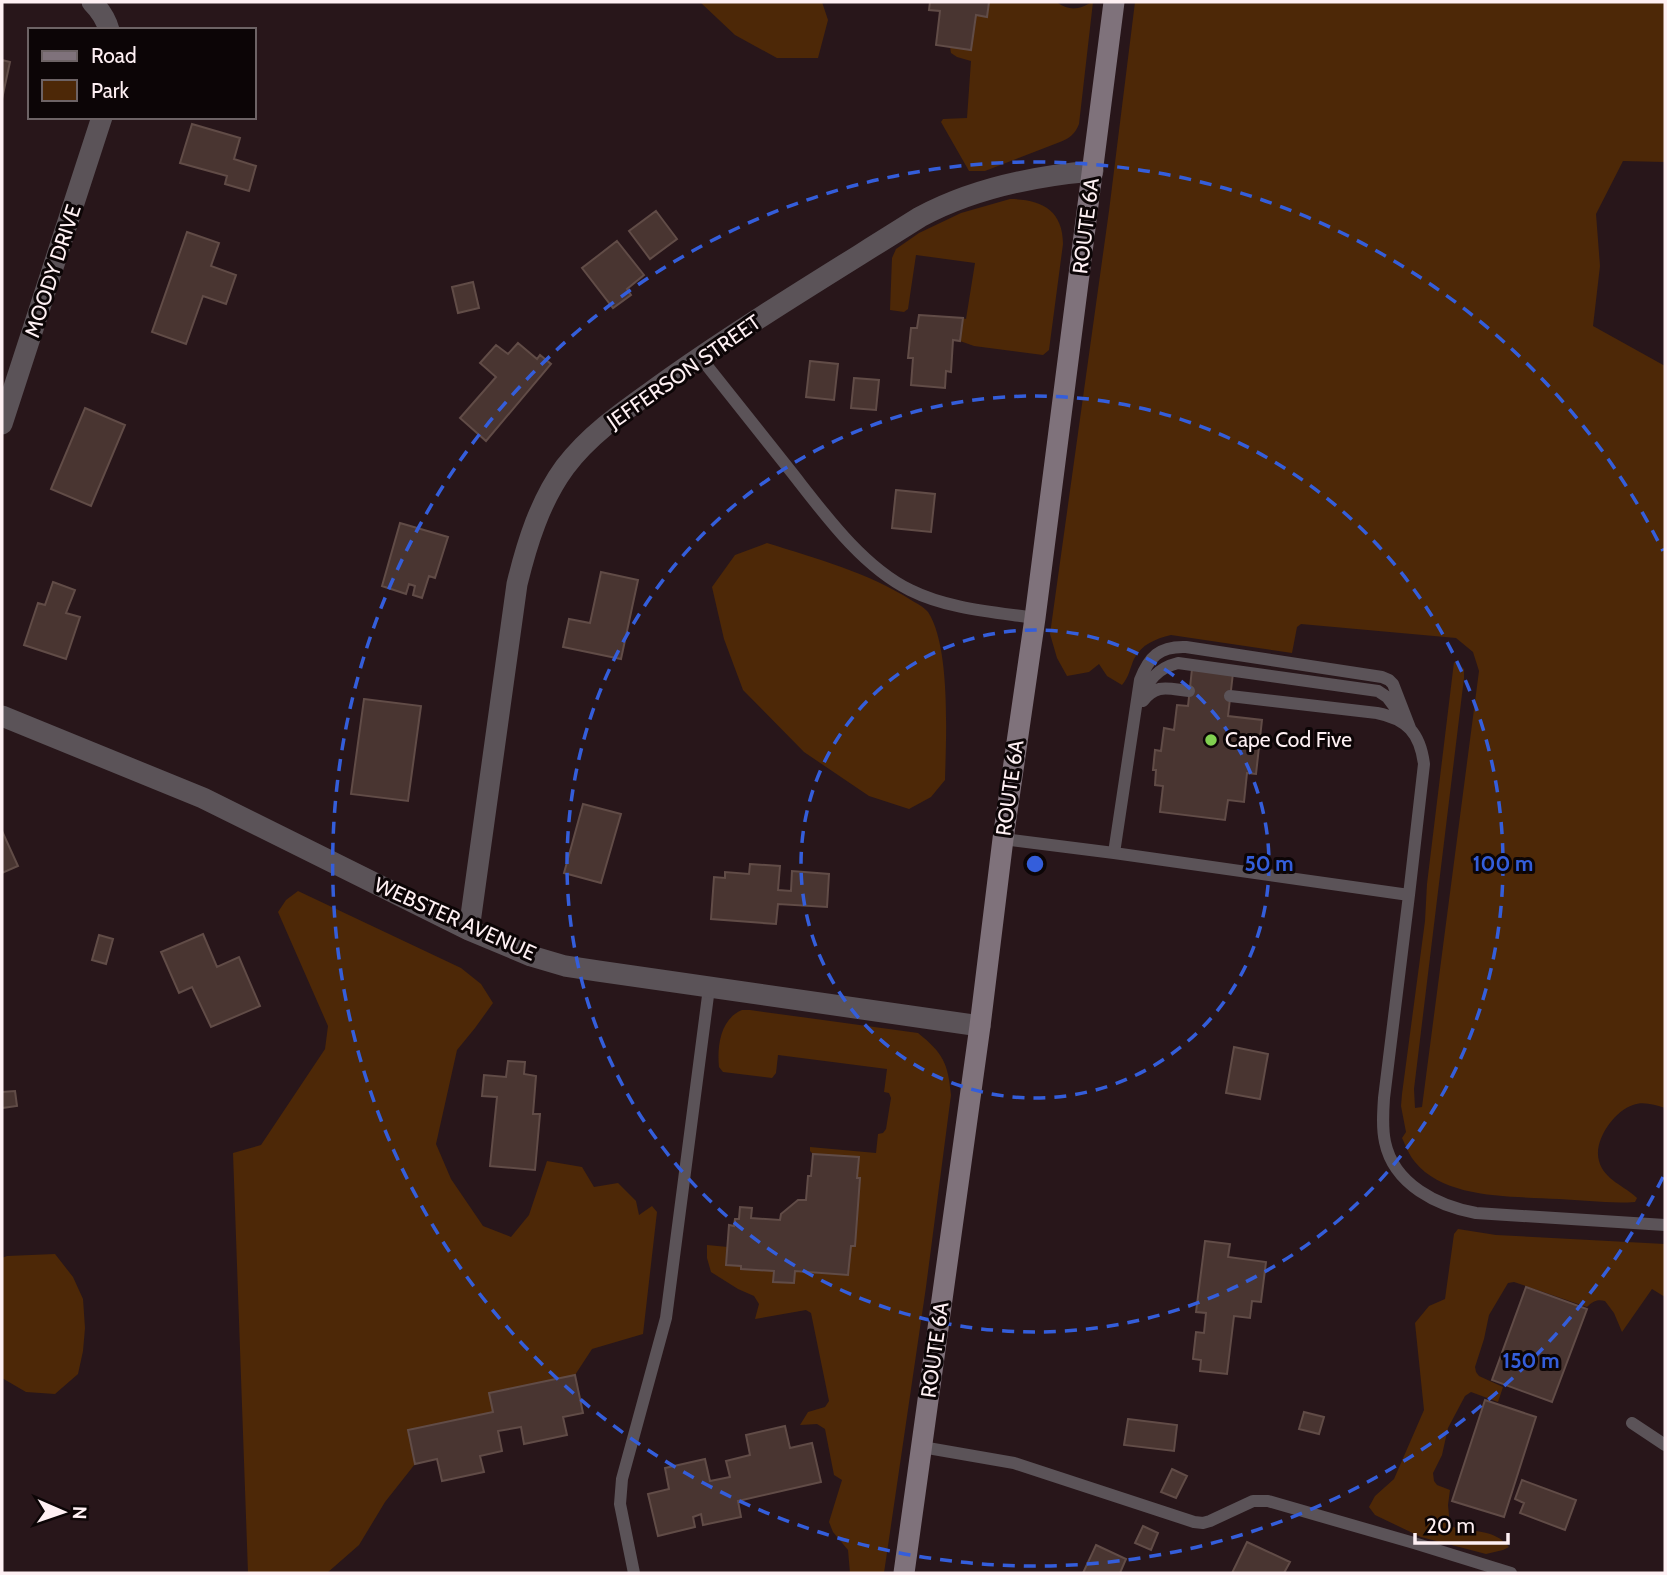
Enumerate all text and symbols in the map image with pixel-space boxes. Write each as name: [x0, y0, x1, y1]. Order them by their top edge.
legend: [28, 28, 256, 119]
text: Road: [91, 43, 137, 68]
text: Park: [91, 78, 129, 103]
street label: ROUTE 6A: [1067, 176, 1104, 275]
street label: MOODY DRIVE: [19, 201, 86, 340]
street label: JEFFERSON STREET: [601, 309, 765, 435]
place label: Cape Cod Five: [1225, 727, 1352, 752]
marker: Cape Cod Five: [1203, 732, 1219, 748]
street label: ROUTE 6A: [990, 738, 1029, 837]
text: 50 m: [1244, 851, 1294, 876]
text: 100 m: [1473, 851, 1533, 876]
centre of rings: [1023, 852, 1047, 876]
street label: WEBSTER AVENUE: [370, 872, 540, 965]
street label: ROUTE 6A: [915, 1300, 954, 1399]
text: 150 m: [1503, 1348, 1559, 1373]
north arrow: [28, 1477, 98, 1547]
scale bar: [1415, 1502, 1508, 1546]
text: N: [68, 1505, 91, 1520]
text: 20 m: [1426, 1513, 1475, 1538]

